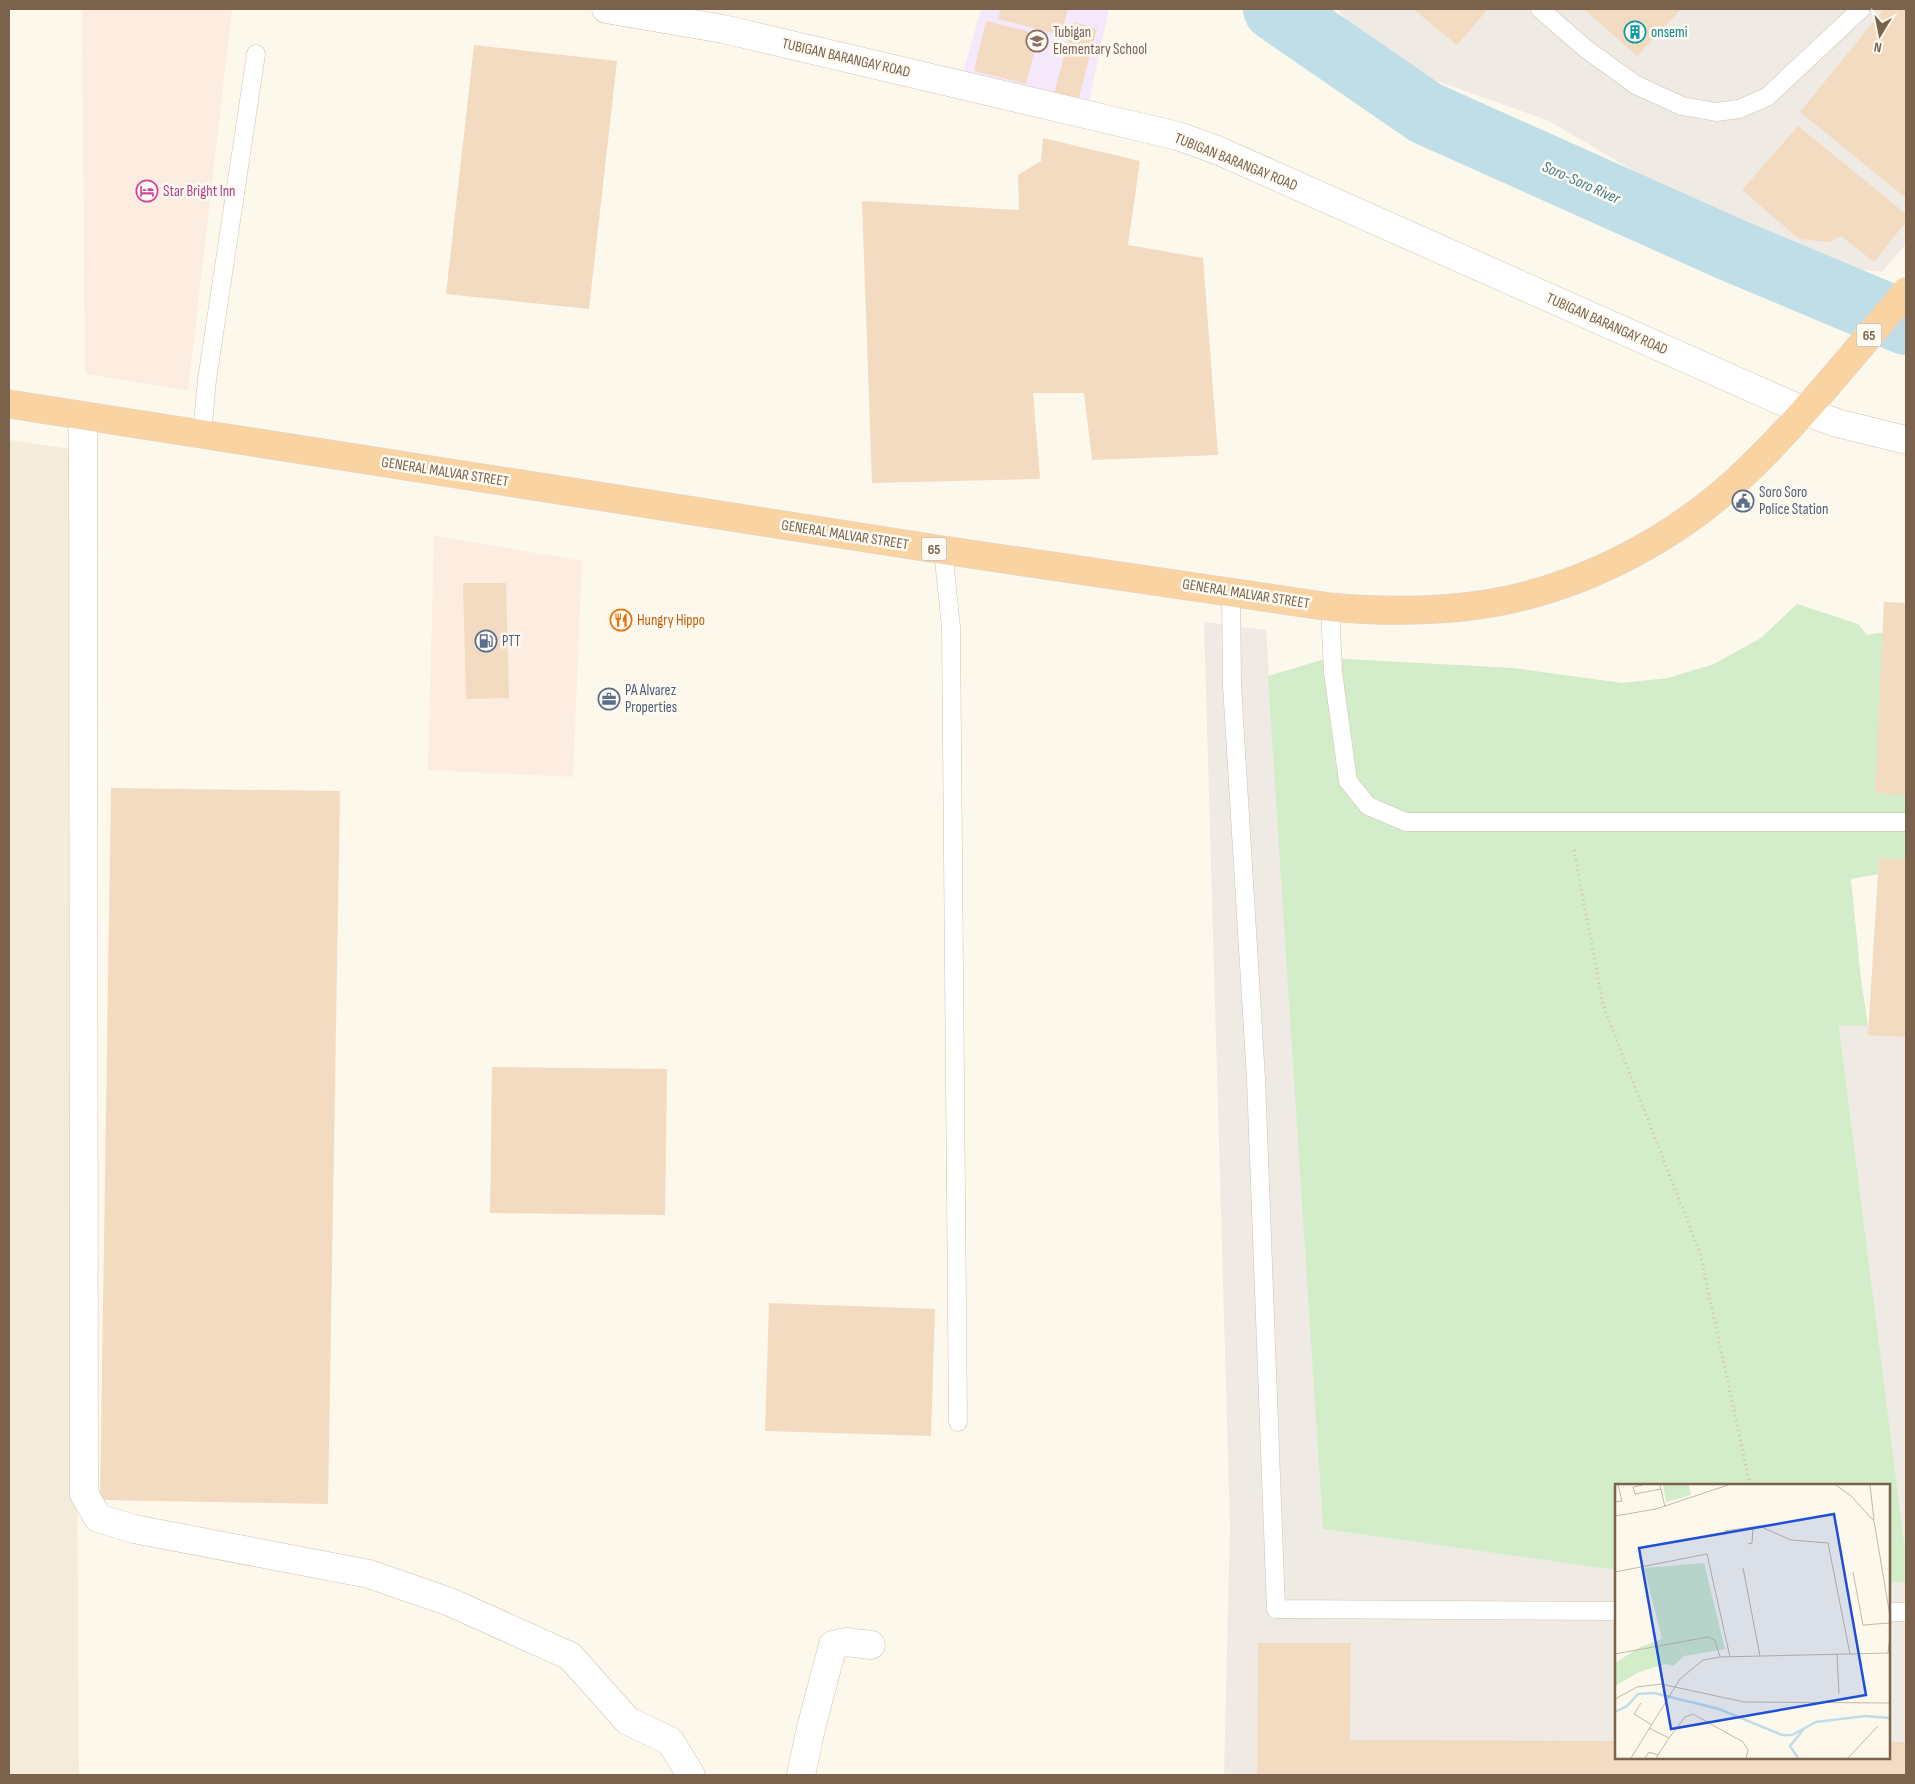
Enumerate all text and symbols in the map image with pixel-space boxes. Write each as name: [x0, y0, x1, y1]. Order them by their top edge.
north arrow: [1855, 10, 1905, 60]
building icon: onsemi: [1623, 20, 1647, 44]
place label: Tubigan Elementary School: [1053, 23, 1147, 59]
place label: onsemi: [1651, 23, 1688, 42]
school or university icon: Tubigan Elementary School: [1025, 29, 1049, 53]
street label: TUBIGAN BARANGAY ROAD: [780, 34, 912, 82]
text: N: [1873, 38, 1883, 56]
street label: TUBIGAN BARANGAY ROAD: [1172, 129, 1300, 195]
water label: Soro-Soro River: [1539, 157, 1623, 209]
hotel icon: Star Bright Inn: [135, 179, 159, 203]
place label: Star Bright Inn: [163, 182, 236, 201]
street label: TUBIGAN BARANGAY ROAD: [1543, 289, 1671, 359]
road number: 65: [1856, 324, 1882, 346]
street label: GENERAL MALVAR STREET: [380, 453, 510, 491]
place label: Soro Soro Police Station: [1759, 483, 1829, 519]
public building icon: Soro Soro Police Station: [1731, 489, 1755, 513]
street label: GENERAL MALVAR STREET: [780, 516, 910, 554]
road number: 65: [922, 538, 946, 560]
street label: GENERAL MALVAR STREET: [1181, 575, 1311, 613]
restaurant icon: Hungry Hippo: [609, 608, 633, 632]
place label: Hungry Hippo: [637, 611, 705, 630]
fuel station icon: PTT: [474, 629, 498, 653]
place label: PTT: [502, 632, 521, 651]
place label: PA Alvarez Properties: [625, 681, 677, 717]
office icon: PA Alvarez Properties: [597, 687, 621, 711]
inset map: [1615, 1484, 1890, 1759]

